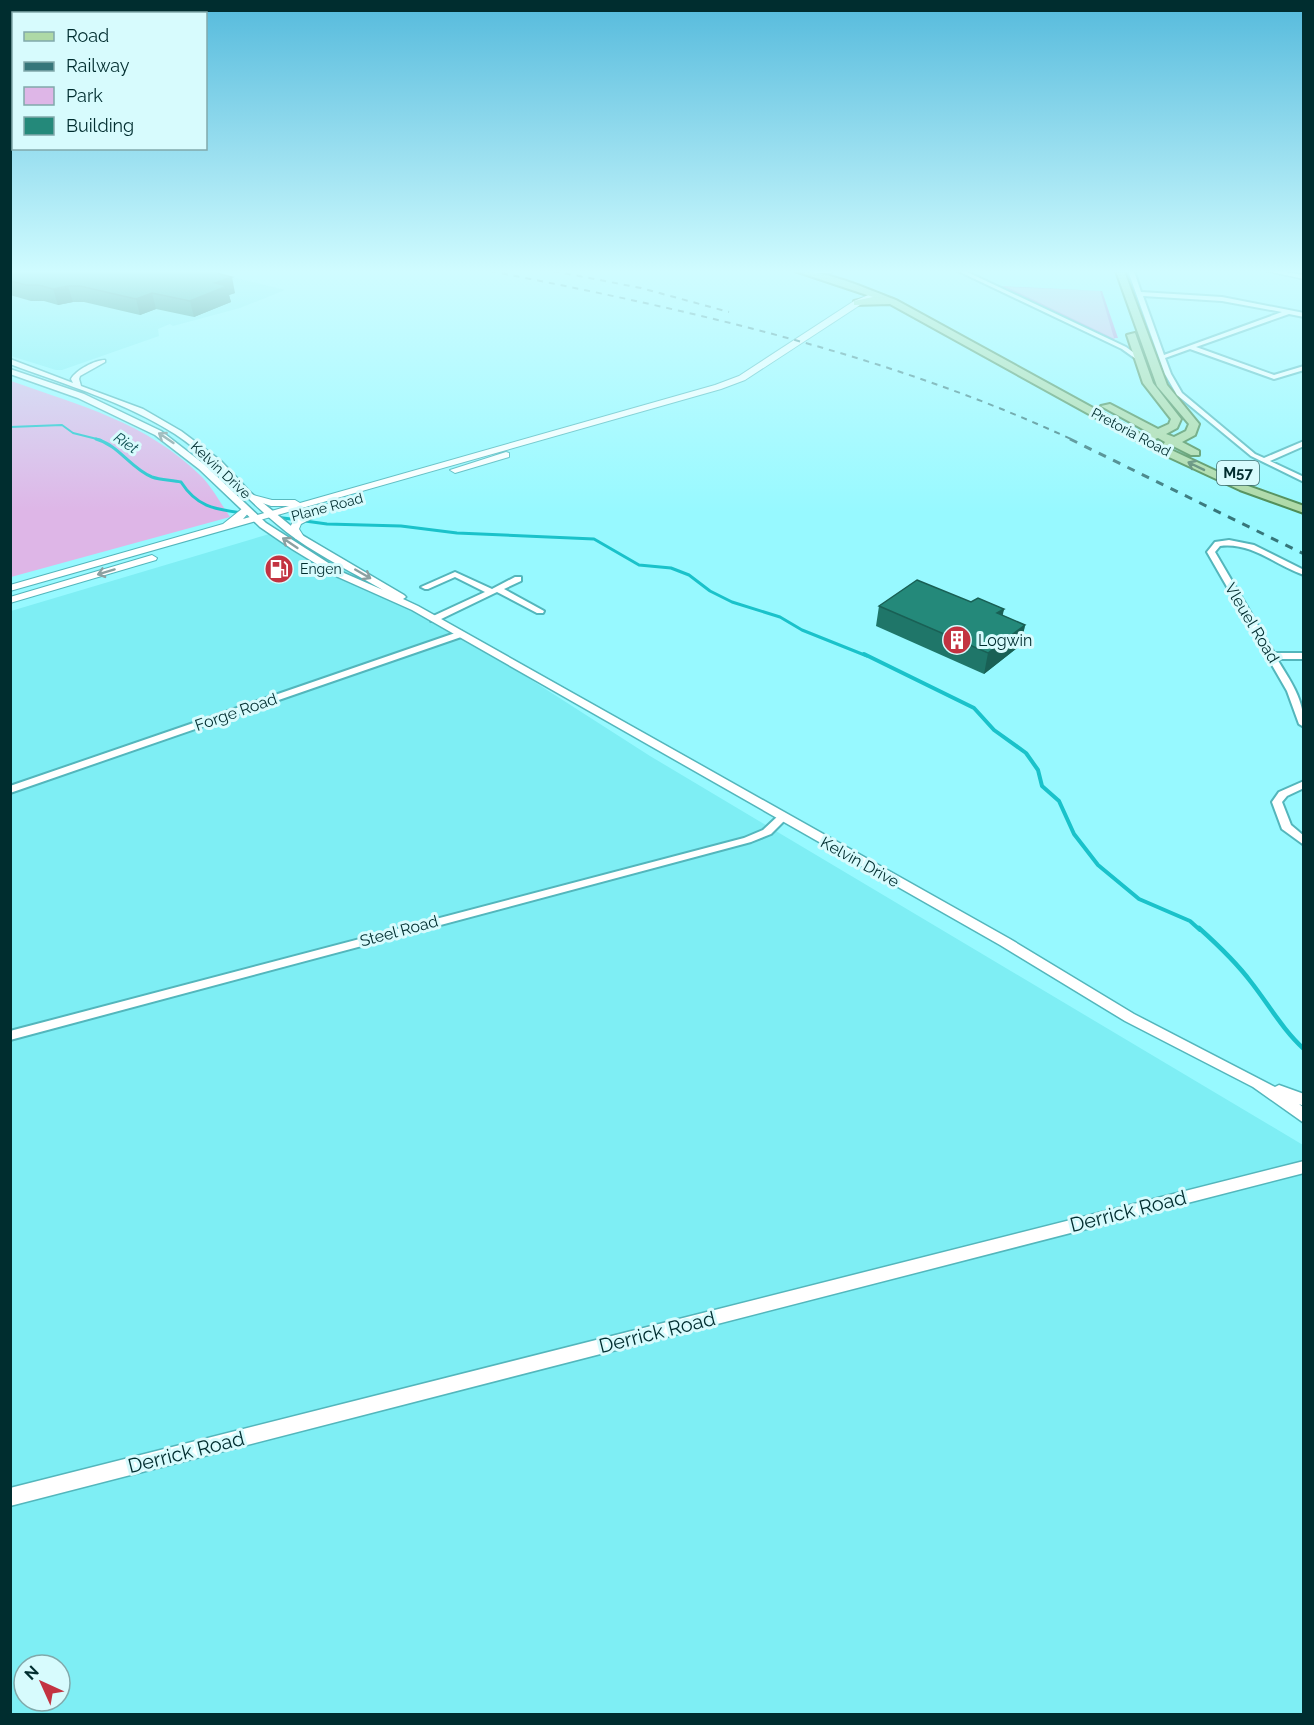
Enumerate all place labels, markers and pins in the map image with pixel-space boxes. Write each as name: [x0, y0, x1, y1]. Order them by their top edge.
fuel station icon: Engen: [263, 553, 295, 585]
place label: Engen: [300, 561, 342, 577]
building icon: Logwin: [941, 624, 973, 656]
place label: Logwin: [978, 631, 1032, 650]

